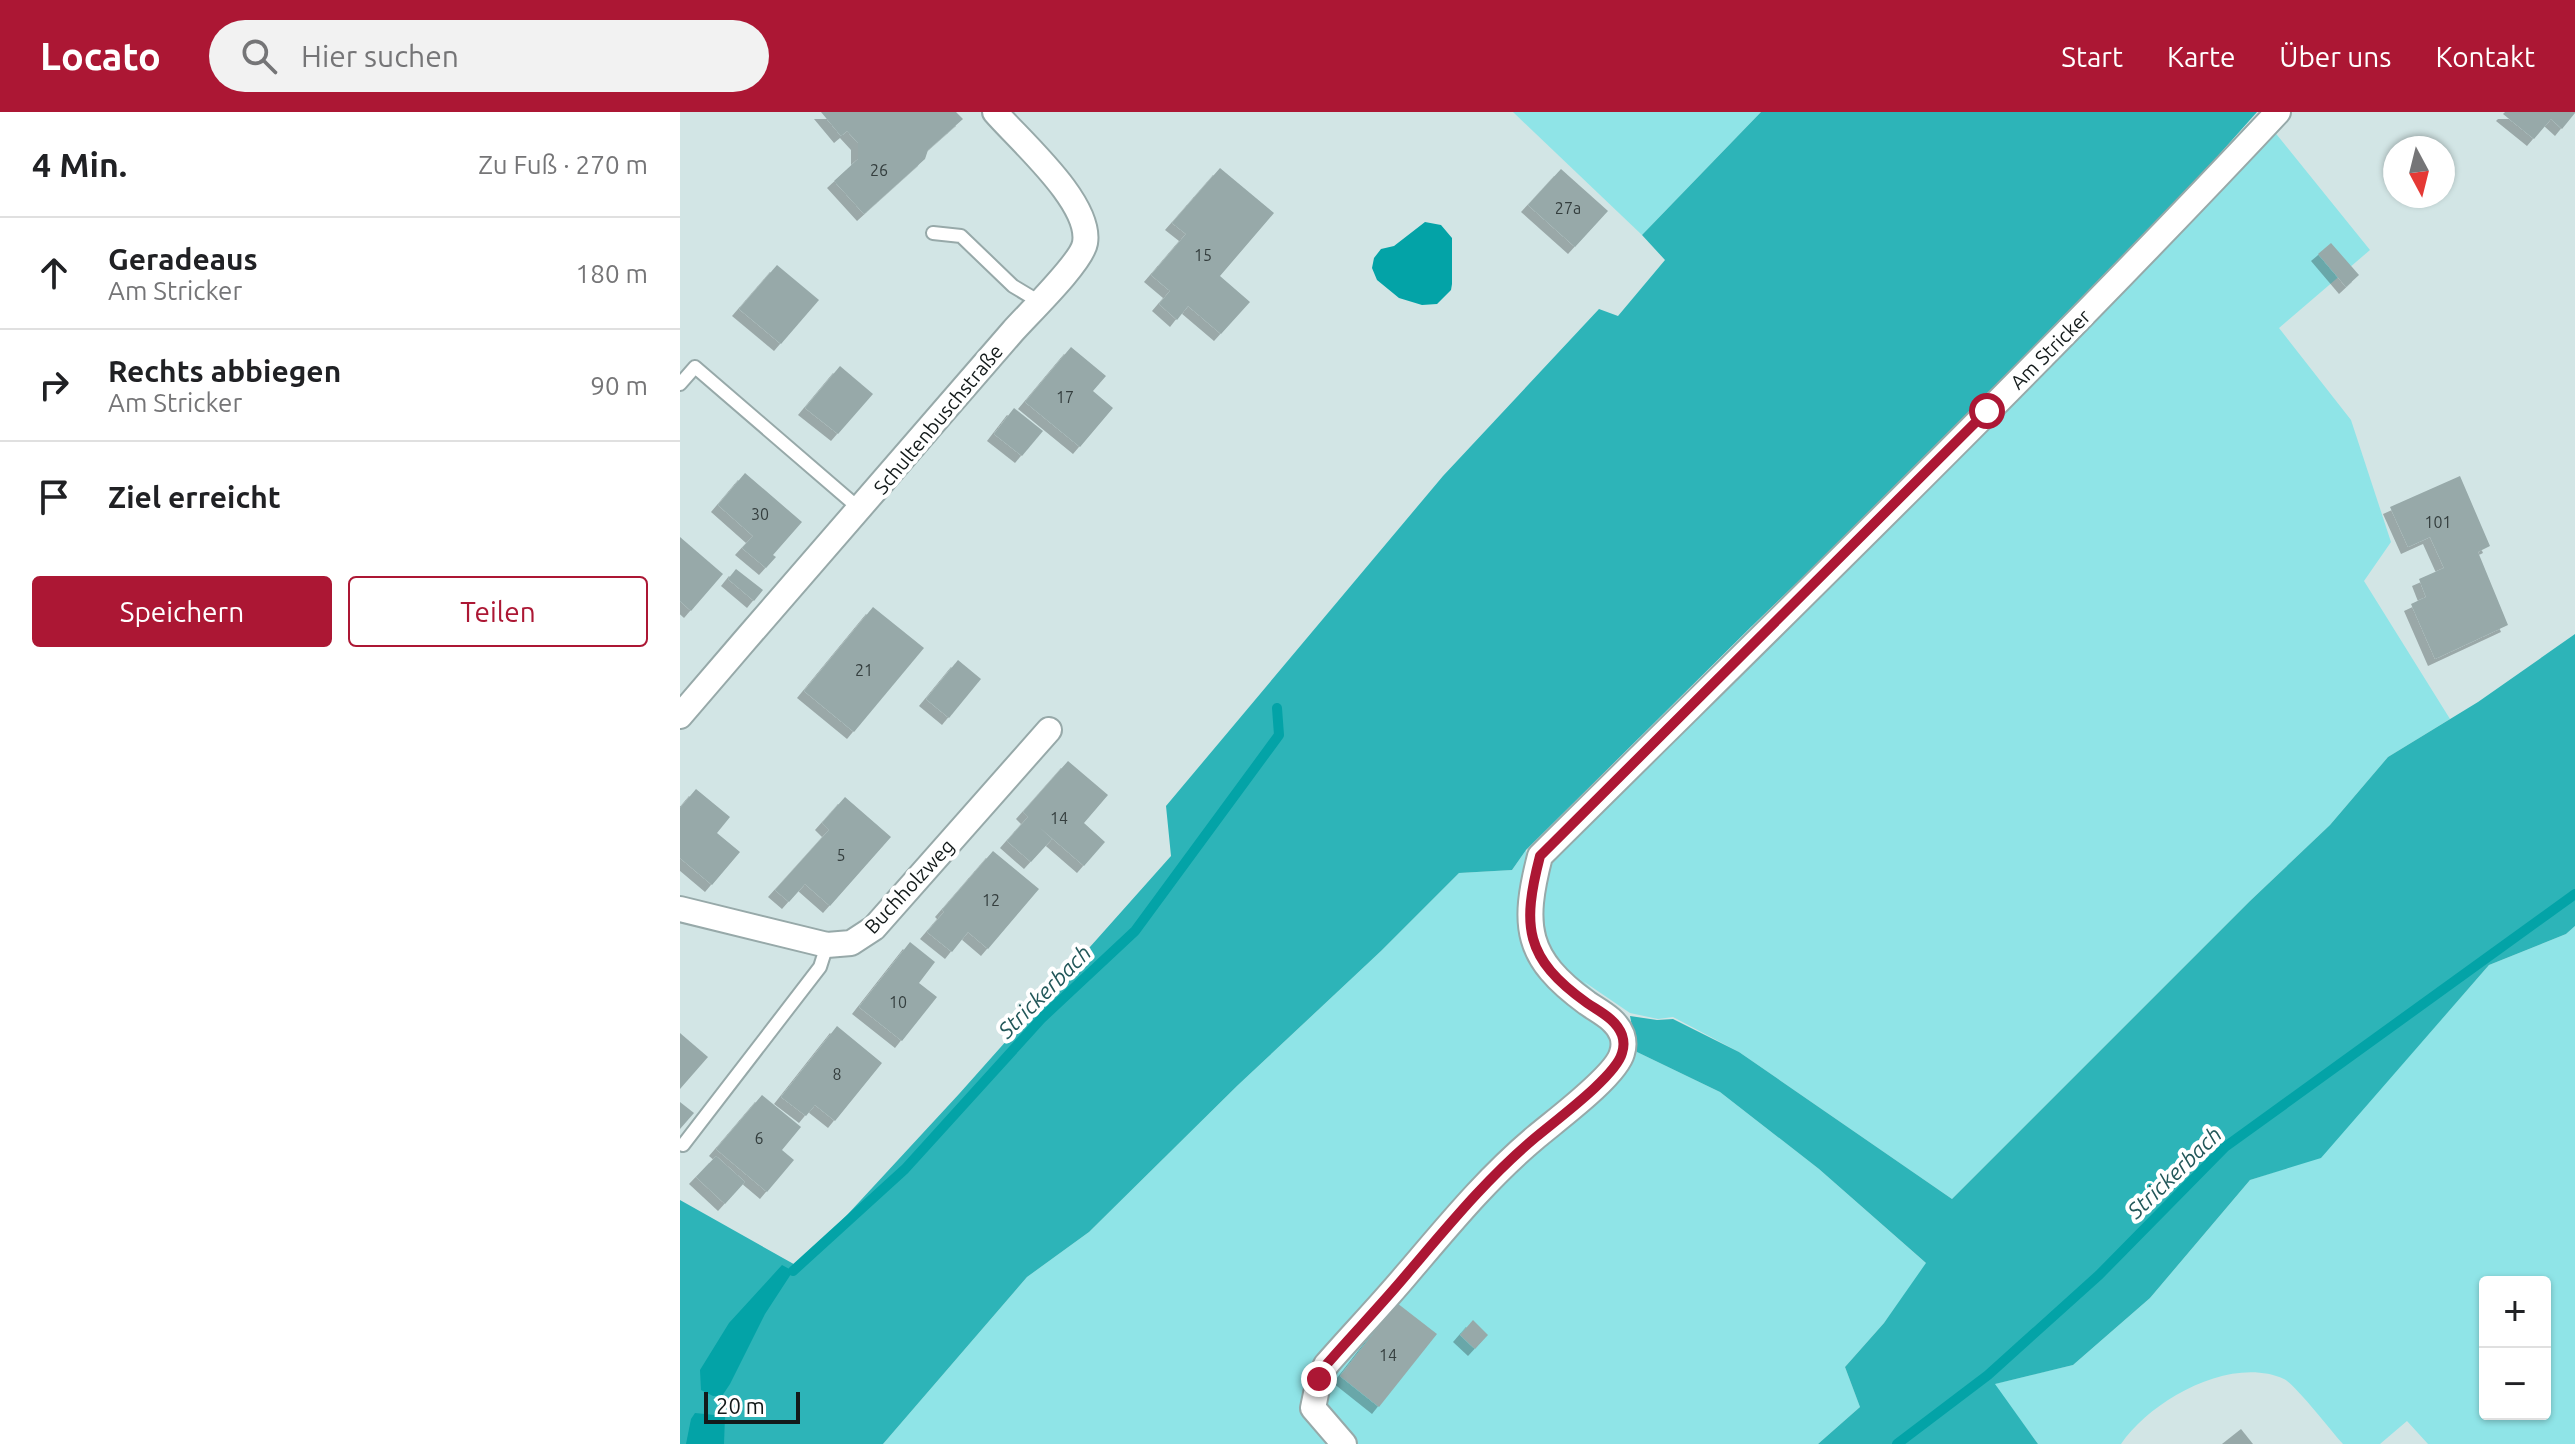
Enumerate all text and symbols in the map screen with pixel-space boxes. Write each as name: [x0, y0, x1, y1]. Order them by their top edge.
search box: [209, 20, 769, 92]
icon: search: [237, 34, 281, 78]
text: Locato: [40, 35, 161, 77]
text: Hier suchen: [301, 39, 459, 73]
text: Start: [2061, 41, 2123, 72]
text: Karte: [2167, 41, 2235, 72]
text: Über uns: [2279, 41, 2391, 72]
text: Kontakt: [2435, 41, 2535, 72]
north arrow: [2383, 136, 2455, 208]
text: 4 Min.: [32, 145, 127, 183]
text: Zu Fuß · 270 m: [478, 150, 648, 179]
house number: 26: [870, 161, 888, 179]
house number: 27a: [1555, 199, 1581, 217]
text: Geradeaus: [108, 242, 258, 276]
house number: 15: [1194, 246, 1212, 264]
icon: ahead: [32, 251, 76, 295]
text: 180 m: [576, 259, 648, 288]
text: Am Stricker: [108, 276, 242, 305]
street label: Am Stricker: [2005, 304, 2095, 394]
street label: Schultenbuschstraße: [869, 340, 1007, 498]
text: Rechts abbiegen: [108, 354, 341, 388]
icon: right: [32, 363, 76, 407]
text: 90 m: [590, 371, 648, 400]
text: Am Stricker: [108, 388, 242, 417]
house number: 17: [1056, 388, 1074, 406]
route start: [1969, 393, 2005, 429]
icon: arrive: [32, 475, 76, 519]
text: Ziel erreicht: [108, 480, 281, 514]
house number: 30: [751, 505, 769, 523]
house number: 101: [2424, 513, 2452, 531]
button: Speichern: [32, 576, 332, 647]
button: Teilen: [348, 576, 648, 647]
house number: 21: [855, 661, 873, 679]
house number: 14: [1050, 809, 1068, 827]
street label: Buchholzweg: [859, 834, 959, 938]
house number: 5: [836, 846, 846, 864]
house number: 12: [982, 891, 1000, 909]
water label: Strickerbach: [992, 940, 1095, 1043]
house number: 10: [889, 993, 907, 1011]
house number: 8: [832, 1065, 842, 1083]
water label: Strickerbach: [2121, 1121, 2226, 1224]
house number: 6: [754, 1129, 764, 1147]
map controls: [2479, 1276, 2551, 1420]
button: +: [2479, 1276, 2551, 1348]
house number: 14: [1379, 1346, 1397, 1364]
button: −: [2479, 1348, 2551, 1420]
route end: [1301, 1361, 1337, 1397]
scale bar: [704, 1388, 800, 1424]
text: 20 m: [716, 1393, 765, 1418]

